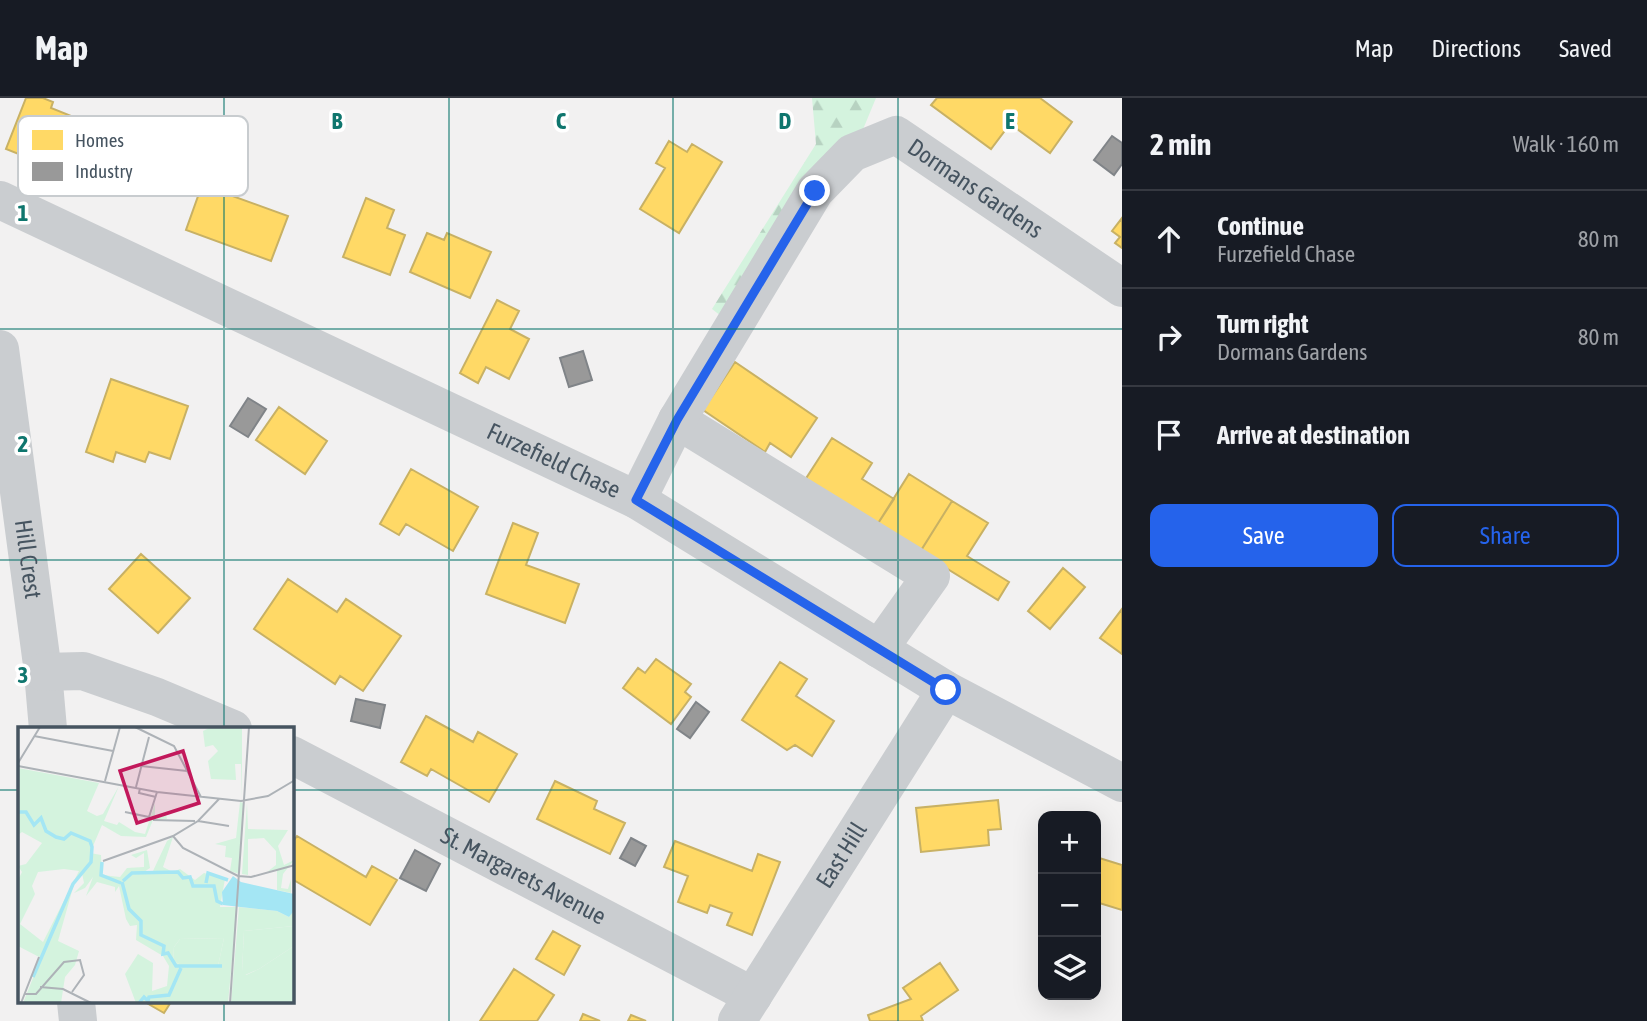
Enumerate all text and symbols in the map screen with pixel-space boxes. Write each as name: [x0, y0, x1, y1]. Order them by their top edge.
text: Map: [35, 29, 88, 67]
text: Map: [1355, 35, 1393, 62]
text: Directions: [1431, 35, 1521, 62]
text: Saved: [1559, 35, 1612, 62]
text: B: [332, 108, 343, 134]
text: C: [556, 108, 567, 134]
text: D: [779, 108, 792, 134]
text: E: [1005, 108, 1015, 134]
legend: [18, 116, 248, 196]
text: 2 min: [1150, 127, 1211, 161]
text: Homes: [75, 129, 124, 151]
text: Walk · 160 m: [1513, 131, 1619, 157]
street label: Dormans Gardens: [903, 133, 1048, 243]
text: Industry: [75, 160, 133, 182]
route end: [799, 175, 830, 206]
text: 1: [18, 200, 29, 226]
text: Continue: [1217, 211, 1304, 241]
icon: ahead: [1150, 220, 1188, 258]
text: 80 m: [1578, 226, 1619, 252]
text: Furzefield Chase: [1217, 241, 1355, 267]
text: Turn right: [1217, 309, 1308, 339]
icon: right: [1150, 318, 1188, 356]
text: 80 m: [1578, 324, 1619, 350]
text: Dormans Gardens: [1217, 339, 1367, 365]
icon: arrive: [1150, 416, 1188, 454]
street label: Furzefield Chase: [483, 417, 625, 503]
text: Arrive at destination: [1217, 420, 1410, 450]
text: 2: [18, 431, 28, 457]
button: Save: [1150, 504, 1378, 567]
button: Share: [1392, 504, 1619, 567]
street label: Hill Crest: [10, 518, 47, 600]
text: 3: [18, 662, 28, 688]
route start: [930, 674, 961, 705]
inset map: [18, 727, 294, 1004]
map controls: [1038, 811, 1101, 1000]
button: +: [1038, 811, 1101, 874]
street label: East Hill: [810, 817, 872, 893]
street label: St. Margarets Avenue: [436, 821, 611, 930]
button: −: [1038, 874, 1101, 937]
button: layers: [1038, 937, 1101, 1000]

